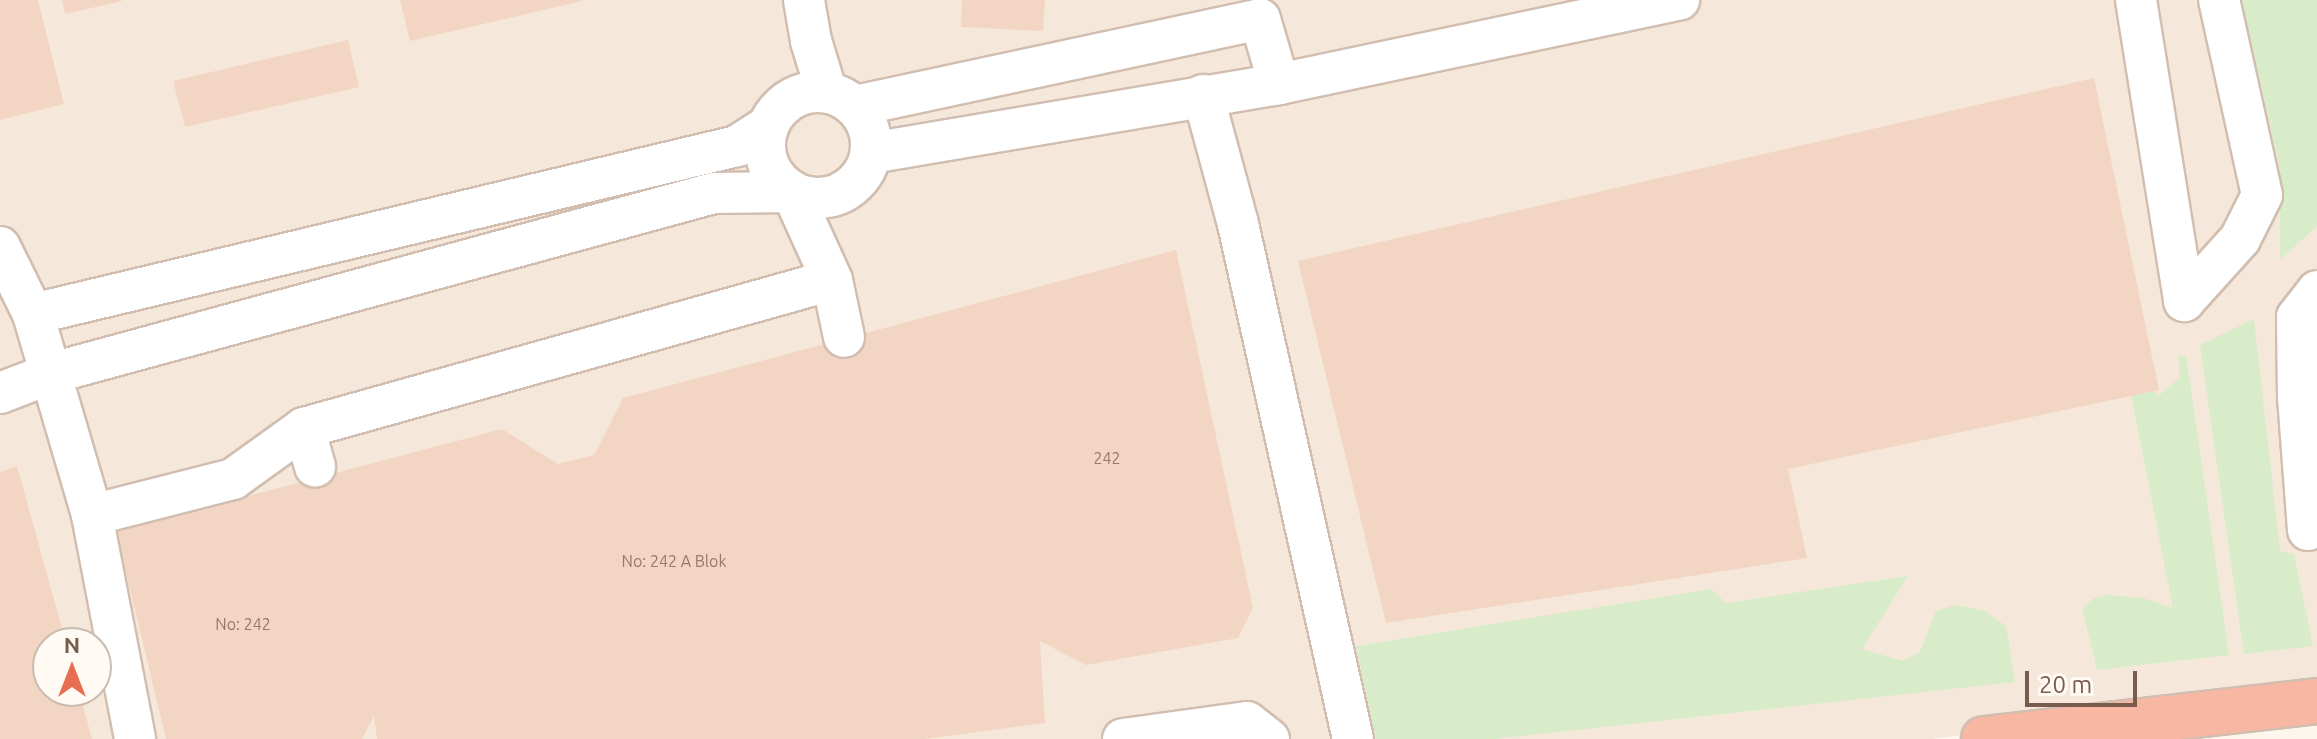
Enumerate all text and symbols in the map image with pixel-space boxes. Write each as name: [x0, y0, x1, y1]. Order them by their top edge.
house number: 242: [1093, 448, 1121, 468]
house number: No: 242 A Blok: [622, 551, 726, 571]
house number: No: 242: [215, 614, 271, 634]
north arrow: [32, 627, 112, 707]
text: N: [64, 632, 80, 657]
scale bar: [2029, 655, 2141, 705]
text: 20 m: [2039, 671, 2092, 698]

